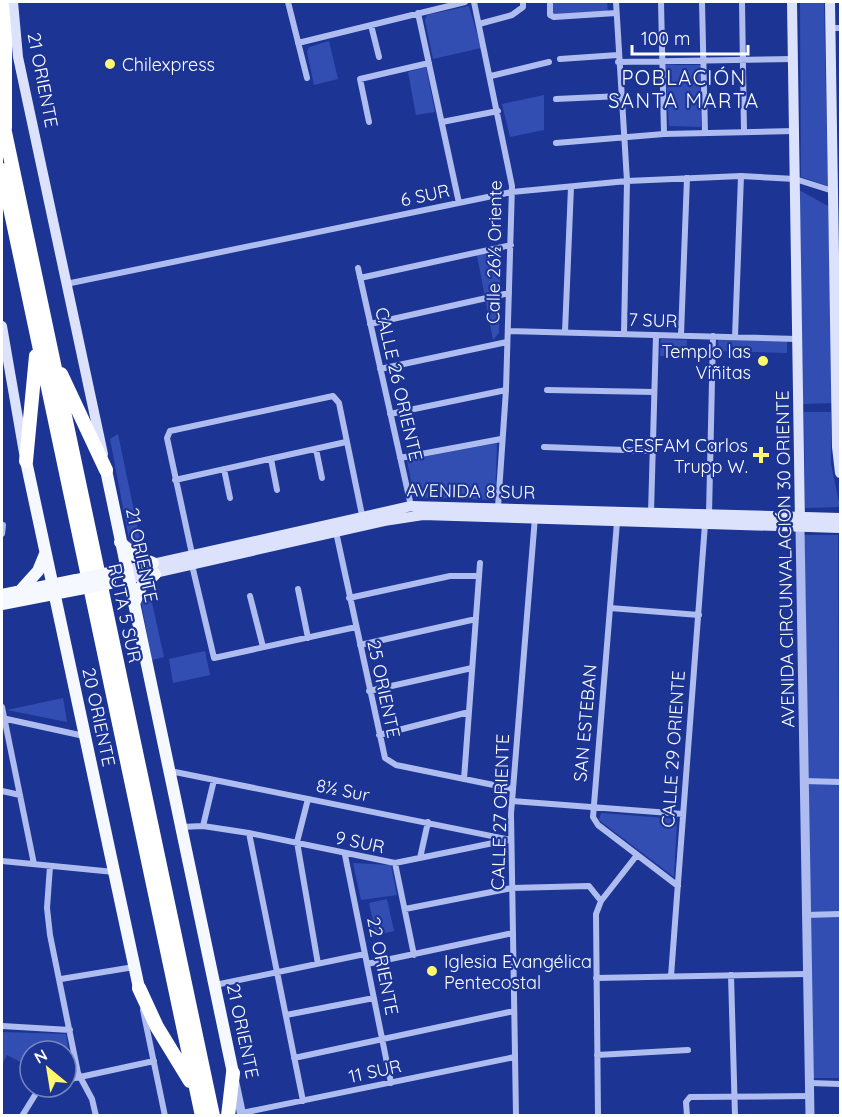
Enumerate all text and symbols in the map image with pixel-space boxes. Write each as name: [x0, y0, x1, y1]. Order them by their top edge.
scale bar: [632, 18, 748, 56]
text: 100 m: [641, 27, 690, 50]
street label: 21 ORIENTE: [23, 31, 63, 129]
place label: Chilexpress: [122, 53, 215, 76]
marker: Chilexpress: [103, 57, 117, 71]
district label: POBLACIÓN SANTA MARTA: [608, 65, 760, 113]
street label: 6 SUR: [398, 179, 452, 211]
street label: Calle 26½ Oriente: [481, 180, 507, 324]
street label: CALLE 26 ORIENTE: [370, 305, 428, 463]
street label: 7 SUR: [628, 308, 678, 332]
place label: Templo las Viñitas: [662, 340, 751, 384]
marker: Templo las Viñitas: [756, 354, 770, 368]
street label: AVENIDA CIRCUNVALACIÓN 30 ORIENTE: [771, 390, 799, 728]
place label: CESFAM Carlos Trupp W.: [622, 434, 748, 478]
marker: CESFAM Carlos Trupp W.: [752, 446, 770, 464]
street label: AVENIDA 8 SUR: [406, 478, 536, 504]
street label: 21 ORIENTE: [121, 505, 163, 605]
street label: RUTA 5 SUR: [103, 561, 147, 665]
street label: 25 ORIENTE: [362, 638, 406, 740]
street label: SAN ESTEBAN: [568, 663, 602, 783]
street label: 20 ORIENTE: [77, 666, 121, 768]
street label: CALLE 29 ORIENTE: [656, 670, 690, 828]
street label: CALLE 27 ORIENTE: [486, 734, 514, 890]
street label: 8½ Sur: [314, 774, 372, 806]
street label: 9 SUR: [333, 826, 387, 858]
street label: 22 ORIENTE: [362, 915, 404, 1017]
place label: Iglesia Evangélica Pentecostal: [444, 950, 592, 994]
marker: Iglesia Evangélica Pentecostal: [425, 964, 439, 978]
street label: 21 ORIENTE: [222, 981, 264, 1081]
north arrow: [18, 1039, 78, 1099]
text: N: [30, 1044, 51, 1068]
street label: 11 SUR: [347, 1054, 403, 1088]

